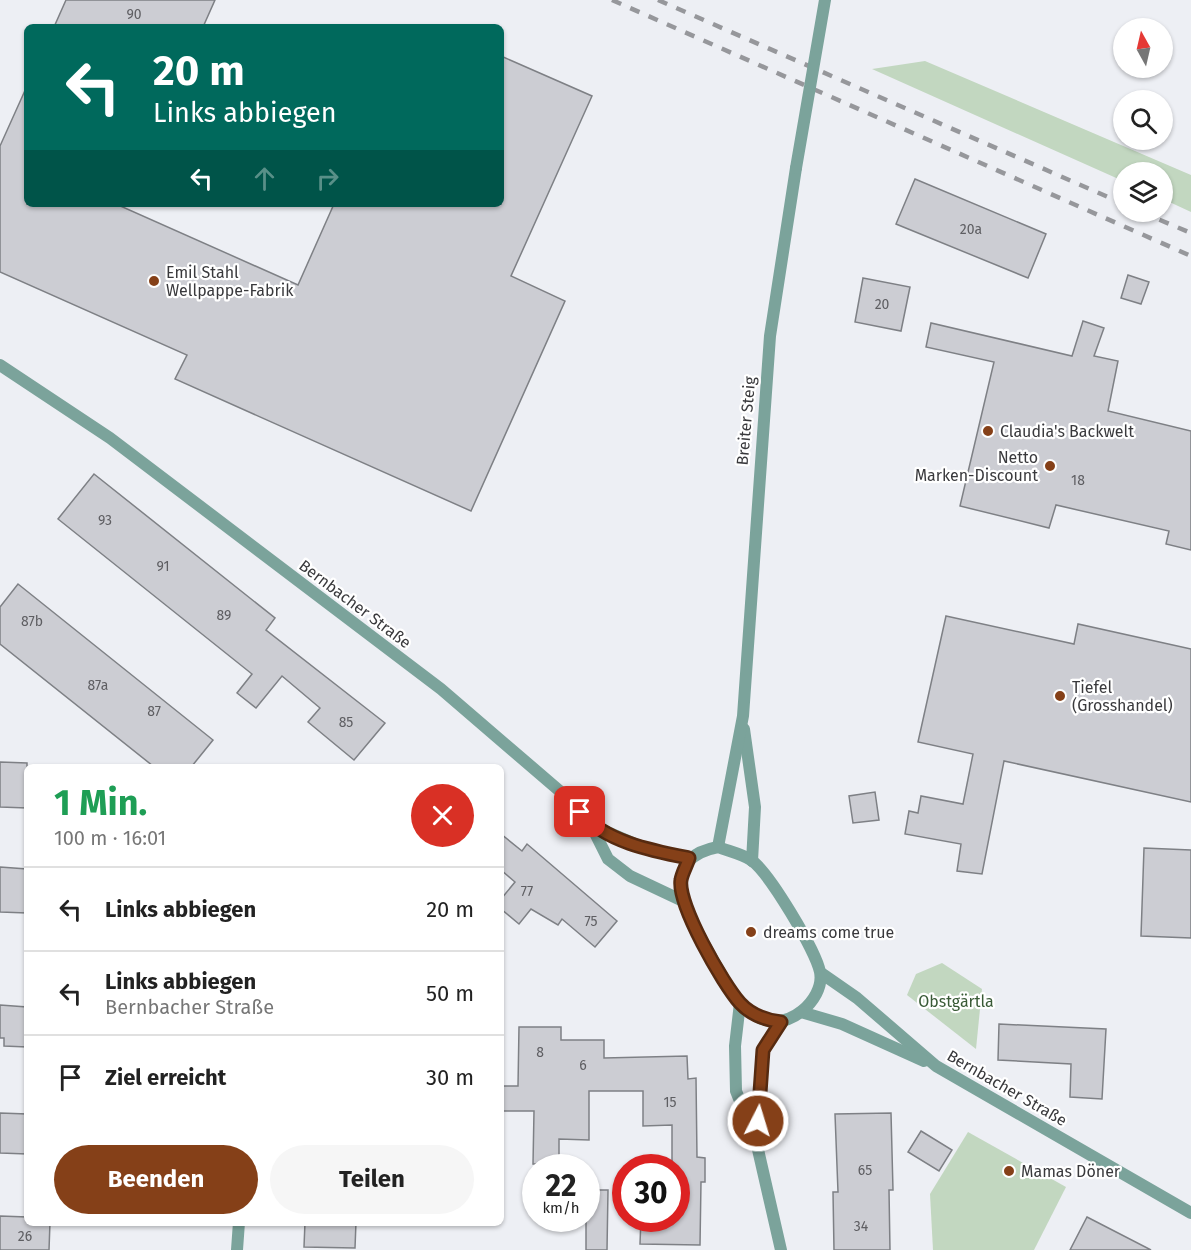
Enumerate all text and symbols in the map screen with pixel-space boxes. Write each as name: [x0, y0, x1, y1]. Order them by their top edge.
house number: 90: [126, 6, 142, 23]
north arrow: [1113, 18, 1173, 78]
map controls: [1113, 18, 1173, 222]
text: 20 m: [153, 46, 245, 96]
icon: left: [54, 48, 132, 126]
button: search: [1113, 90, 1173, 150]
text: Links abbiegen: [153, 97, 337, 129]
icon: left: [185, 162, 218, 195]
icon: ahead: [248, 162, 281, 195]
icon: right: [311, 162, 344, 195]
button: layers: [1113, 162, 1173, 222]
house number: 20a: [960, 221, 982, 238]
place label: Emil Stahl Wellpappe-Fabrik: [166, 263, 294, 300]
marker: Emil Stahl Wellpappe-Fabrik: [147, 274, 161, 288]
house number: 20: [875, 296, 890, 313]
street label: Breiter Steig: [733, 375, 759, 466]
place label: Claudia's Backwelt: [1000, 422, 1134, 441]
marker: Claudia's Backwelt: [981, 424, 995, 438]
place label: Netto Marken-Discount: [915, 448, 1038, 485]
marker: Netto Marken-Discount: [1043, 459, 1057, 473]
house number: 18: [1071, 472, 1085, 489]
house number: 93: [98, 512, 112, 529]
street label: Bernbacher Straße: [295, 556, 415, 652]
house number: 91: [156, 558, 170, 575]
house number: 89: [217, 607, 231, 624]
house number: 87b: [21, 613, 43, 630]
house number: 87a: [88, 677, 108, 694]
place label: Tiefel (Grosshandel): [1072, 678, 1173, 715]
marker: Tiefel (Grosshandel): [1053, 689, 1067, 703]
house number: 87: [147, 703, 161, 720]
house number: 85: [339, 714, 353, 731]
text: 1 Min.: [54, 781, 147, 825]
button: close: [411, 784, 474, 847]
pin: [554, 786, 605, 837]
icon: arrive: [563, 795, 596, 828]
text: 100 m · 16:01: [54, 826, 166, 850]
house number: 77: [521, 883, 533, 900]
icon: left: [54, 893, 87, 926]
text: Links abbiegen: [105, 896, 256, 923]
text: 20 m: [426, 896, 474, 923]
house number: 75: [584, 913, 598, 930]
place label: dreams come true: [763, 923, 894, 942]
marker: dreams come true: [744, 925, 758, 939]
text: Links abbiegen: [105, 968, 256, 995]
icon: left: [54, 977, 87, 1010]
text: 50 m: [426, 980, 474, 1007]
park label: Obstgärtla: [918, 992, 994, 1011]
text: Bernbacher Straße: [105, 995, 274, 1019]
house number: 8: [536, 1044, 544, 1061]
street label: Bernbacher Straße: [944, 1046, 1070, 1130]
house number: 6: [579, 1057, 587, 1074]
icon: arrive: [54, 1061, 87, 1094]
text: Ziel erreicht: [105, 1064, 226, 1091]
text: 30 m: [426, 1064, 474, 1091]
position arrow: [726, 1089, 790, 1153]
house number: 15: [663, 1094, 677, 1111]
button: Beenden: [54, 1145, 258, 1214]
button: Teilen: [270, 1145, 474, 1214]
speed limit sign: 30: [612, 1154, 690, 1232]
house number: 65: [858, 1162, 872, 1179]
place label: Mamas Döner: [1021, 1162, 1121, 1181]
marker: Mamas Döner: [1002, 1164, 1016, 1178]
text: 22: [545, 1168, 577, 1204]
text: km/h: [542, 1199, 580, 1217]
house number: 34: [854, 1218, 869, 1235]
house number: 26: [18, 1228, 32, 1245]

